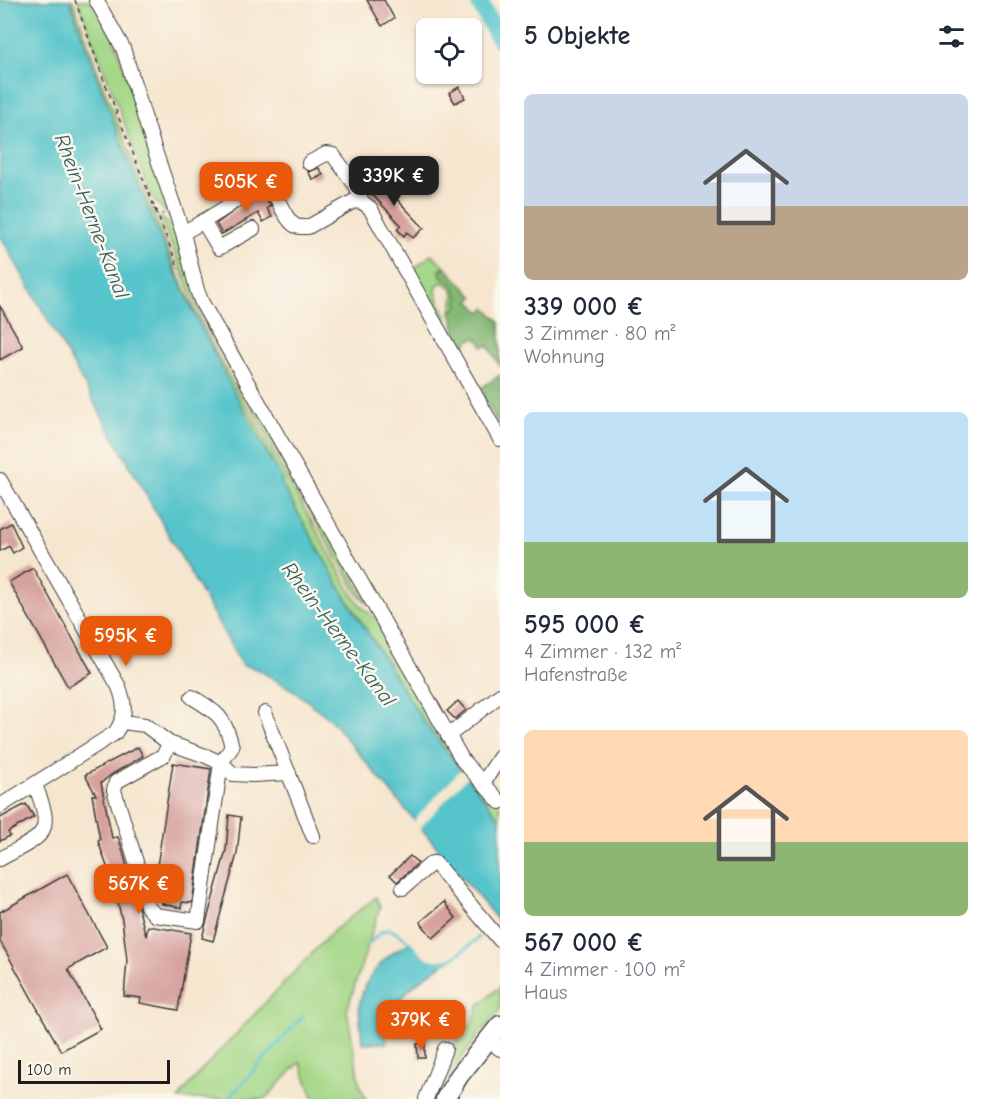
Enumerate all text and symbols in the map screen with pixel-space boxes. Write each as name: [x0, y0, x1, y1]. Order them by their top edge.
map controls: [416, 18, 482, 84]
button: locate: [416, 18, 482, 84]
icon: filters: [935, 20, 968, 53]
text: 5 Objekte: [524, 21, 630, 51]
water label: Rhein-Herne-Kanal: [50, 131, 135, 302]
icon: home: [692, 133, 800, 241]
pin: 339K €: [345, 156, 443, 207]
pin: 505K €: [197, 162, 295, 213]
text: 339K €: [363, 164, 425, 187]
text: 505K €: [214, 170, 278, 193]
text: 339 000 €: [524, 292, 644, 322]
text: 3 Zimmer · 80 m²: [524, 322, 676, 345]
text: Wohnung: [524, 345, 605, 368]
icon: home: [692, 451, 800, 559]
water label: Rhein-Herne-Kanal: [277, 557, 401, 711]
text: 595 000 €: [524, 610, 646, 640]
pin: 595K €: [77, 616, 175, 667]
text: 595K €: [94, 624, 158, 647]
text: 4 Zimmer · 132 m²: [524, 640, 681, 663]
text: Hafenstraße: [524, 663, 628, 686]
icon: home: [692, 769, 800, 877]
pin: 567K €: [90, 864, 188, 915]
text: 567K €: [108, 872, 170, 895]
text: 567 000 €: [524, 928, 644, 958]
text: 4 Zimmer · 100 m²: [524, 958, 685, 981]
text: Haus: [524, 981, 567, 1004]
pin: 379K €: [372, 1000, 470, 1051]
text: 379K €: [390, 1008, 452, 1031]
scale bar: [18, 1057, 170, 1084]
text: 100 m: [27, 1061, 71, 1079]

